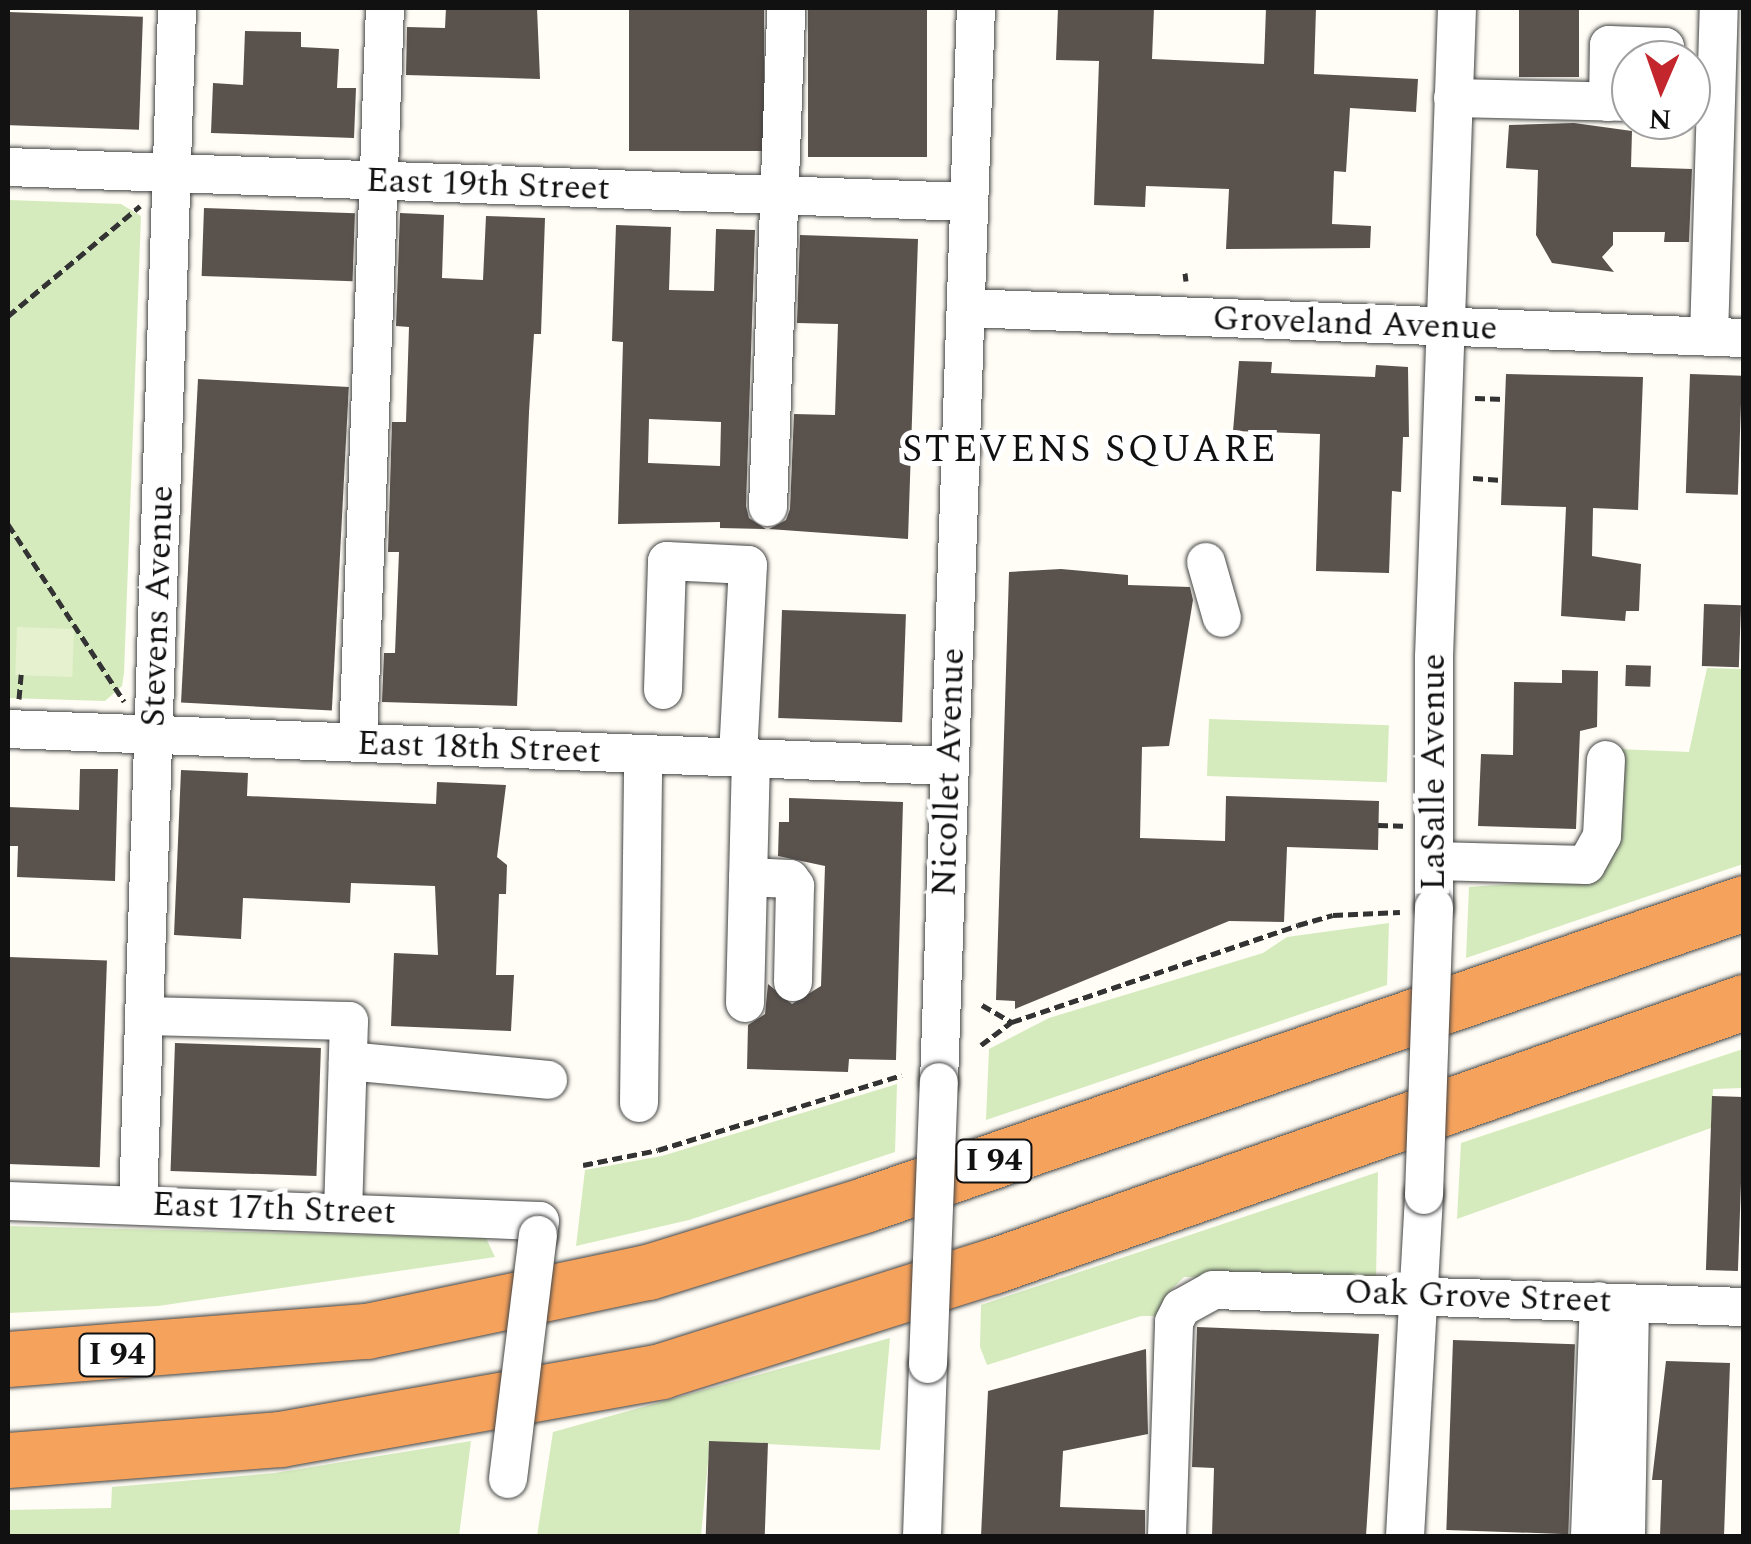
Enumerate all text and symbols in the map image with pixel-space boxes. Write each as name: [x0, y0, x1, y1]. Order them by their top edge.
north arrow: [1611, 40, 1711, 140]
text: N: [1648, 97, 1672, 140]
street label: East 19th Street: [365, 160, 611, 210]
street label: Groveland Avenue: [1212, 298, 1498, 350]
district label: STEVENS SQUARE: [902, 428, 1278, 474]
street label: Stevens Avenue: [133, 484, 183, 728]
street label: Nicollet Avenue: [924, 647, 974, 897]
street label: LaSalle Avenue: [1413, 653, 1455, 891]
street label: East 18th Street: [356, 723, 602, 773]
road number: I 94: [954, 1134, 1034, 1188]
street label: East 17th Street: [151, 1184, 397, 1234]
street label: Oak Grove Street: [1344, 1271, 1612, 1323]
road number: I 94: [77, 1328, 157, 1382]

